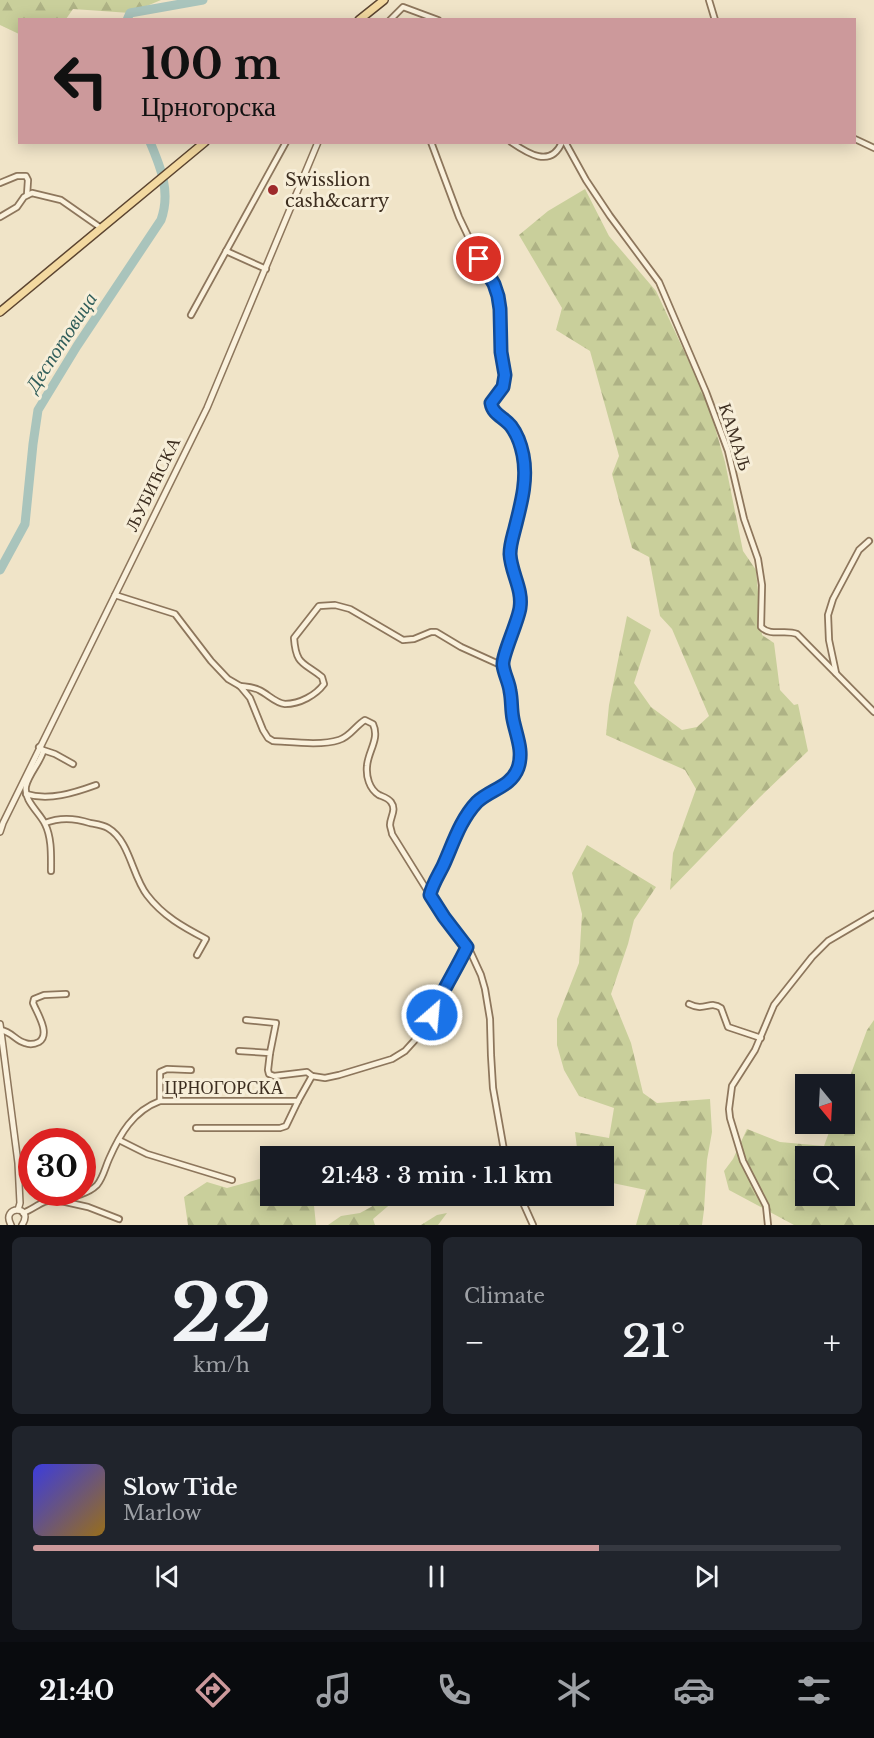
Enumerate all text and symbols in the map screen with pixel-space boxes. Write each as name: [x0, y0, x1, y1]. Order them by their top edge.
text: 100 m: [141, 38, 280, 90]
icon: left: [42, 42, 120, 120]
text: Црногорска: [141, 90, 276, 123]
place label: Swisslion cash&carry: [285, 169, 390, 212]
marker: Swisslion cash&carry: [266, 183, 280, 197]
pin: [453, 233, 504, 284]
icon: arrive: [462, 242, 495, 275]
water label: Деспотовица: [19, 288, 102, 398]
street label: КАМАЉ: [714, 400, 756, 474]
street label: ЉУБИЋСКА: [121, 433, 185, 535]
position arrow: [400, 983, 464, 1047]
north arrow: [795, 1074, 855, 1134]
map controls: [795, 1074, 855, 1206]
street label: ЦРНОГОРСКА: [164, 1077, 284, 1099]
speed limit sign: 30: [18, 1128, 96, 1206]
button: search: [795, 1146, 855, 1206]
text: 21:43 · 3 min · 1.1 km: [321, 1162, 553, 1189]
text: 22: [171, 1265, 272, 1362]
text: Climate: [464, 1284, 545, 1308]
text: 21°: [622, 1313, 686, 1369]
text: −: [464, 1322, 485, 1363]
text: +: [823, 1322, 841, 1363]
text: km/h: [193, 1353, 250, 1377]
text: Slow Tide: [123, 1474, 238, 1501]
text: Marlow: [123, 1501, 202, 1525]
icon: previous: [151, 1560, 184, 1593]
icon: pause: [420, 1560, 453, 1593]
icon: next: [690, 1560, 723, 1593]
icon: directions: [192, 1669, 234, 1711]
icon: music: [313, 1669, 355, 1711]
icon: phone: [433, 1669, 475, 1711]
icon: climate: [553, 1669, 595, 1711]
icon: car: [673, 1669, 715, 1711]
icon: filters: [793, 1669, 835, 1711]
text: 21:40: [39, 1674, 114, 1707]

